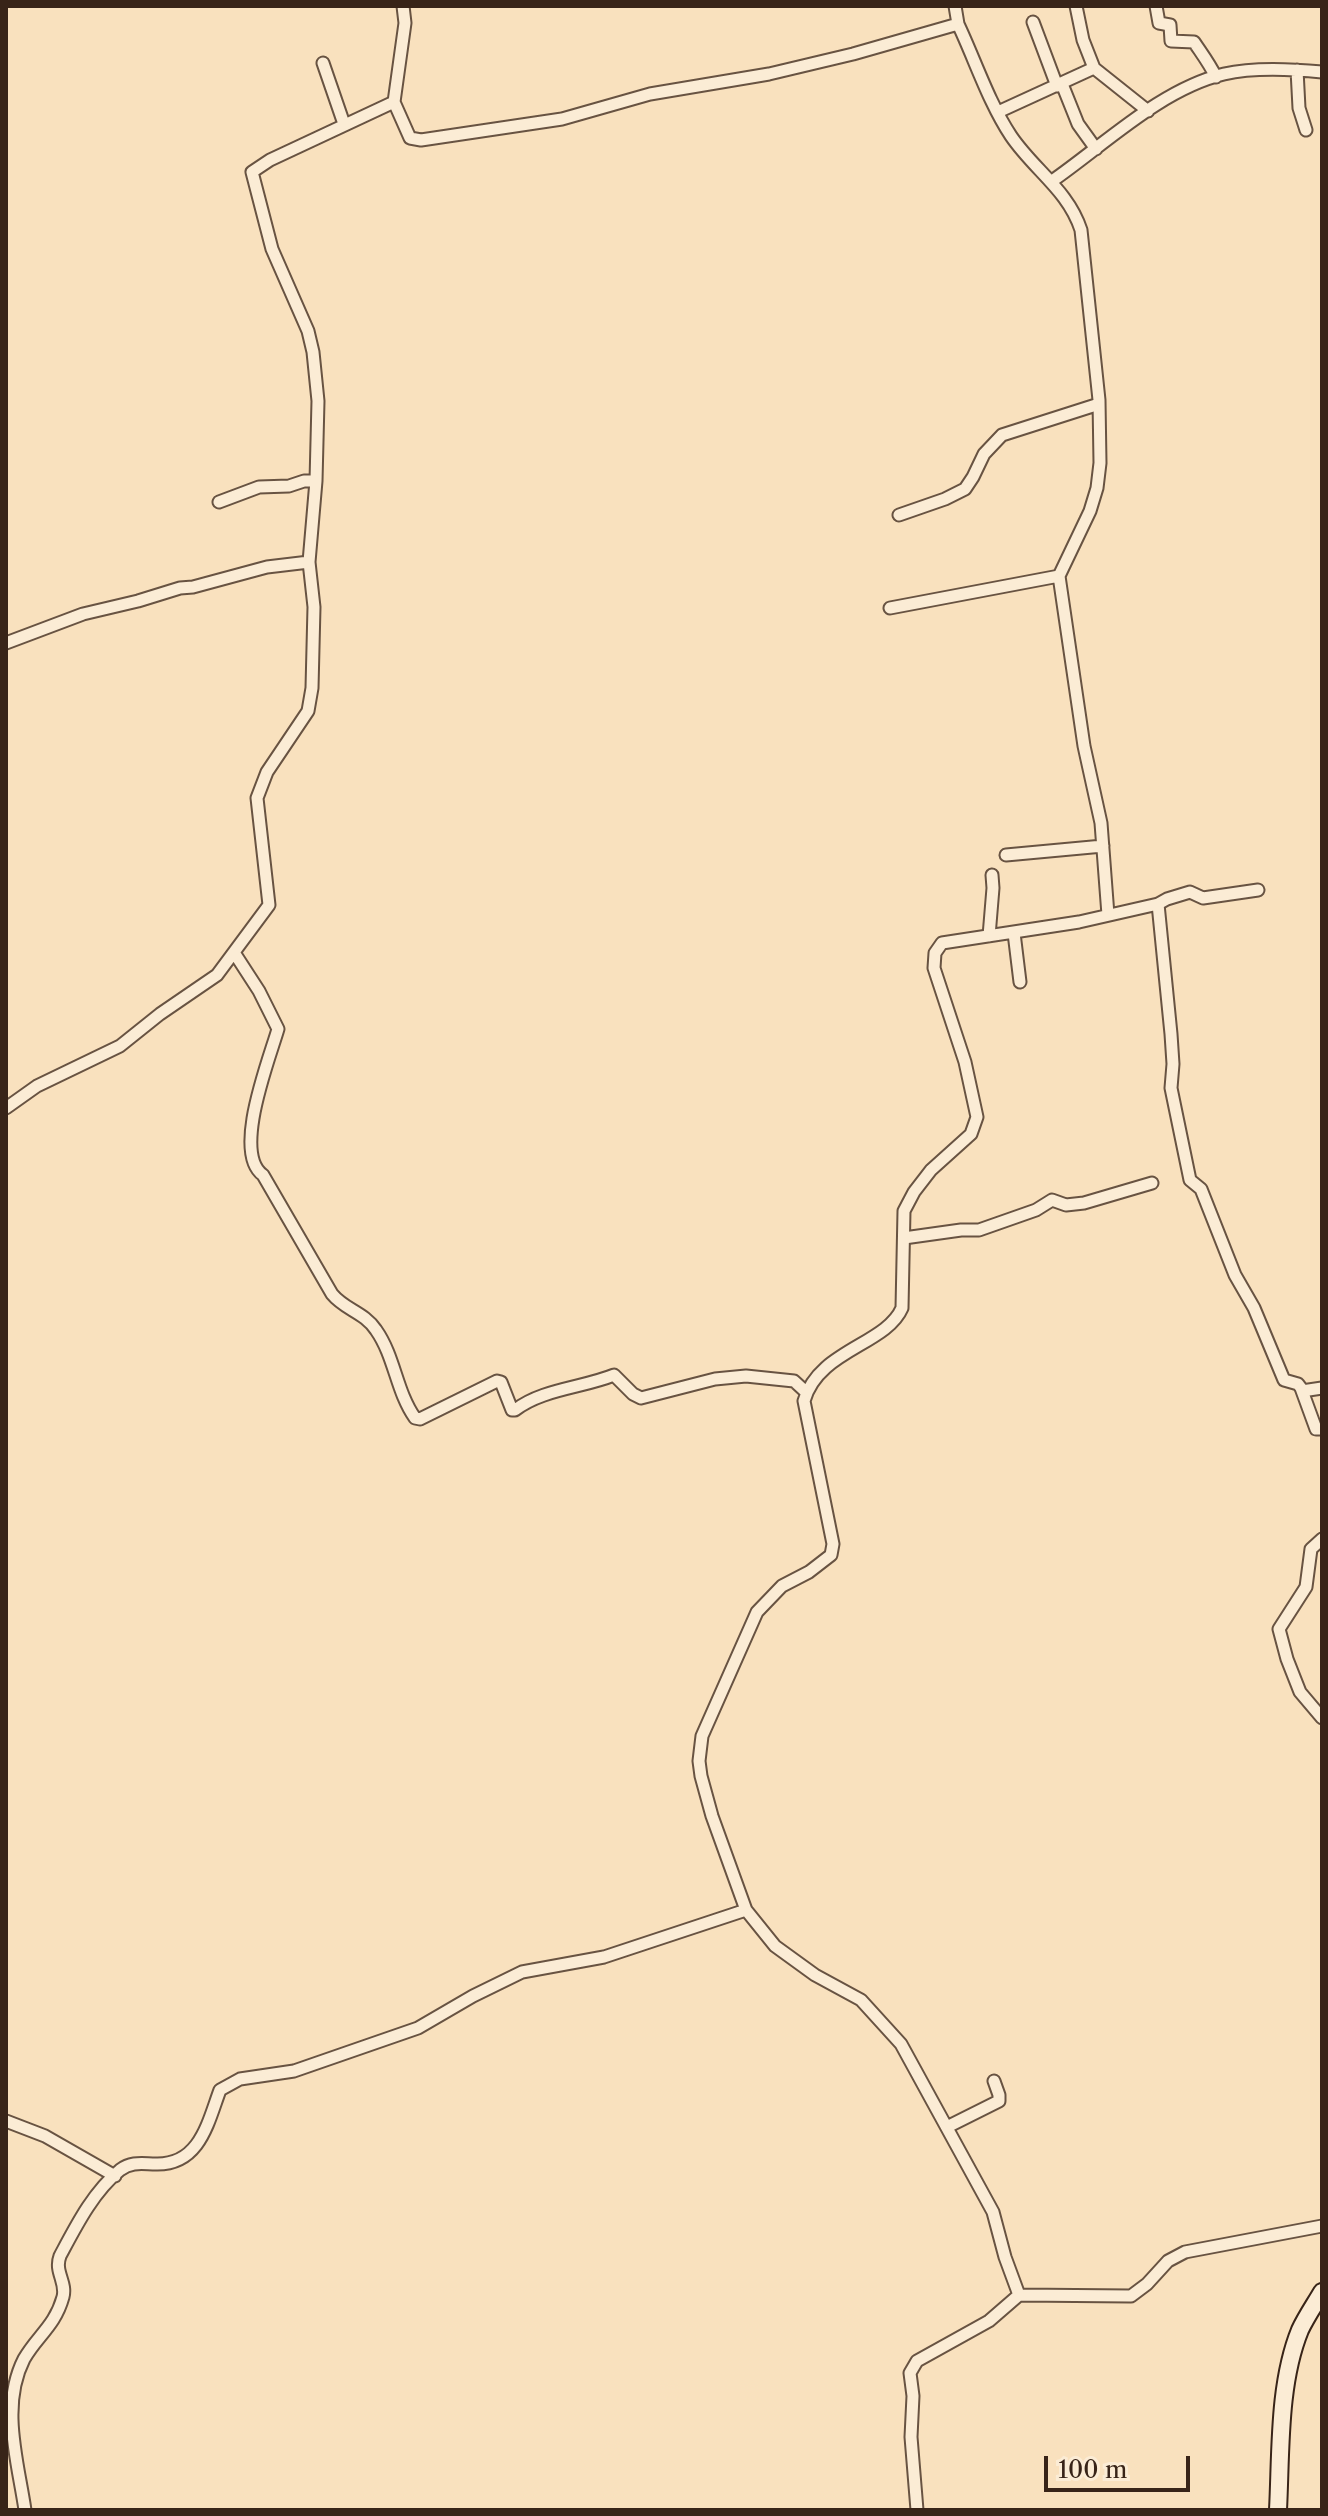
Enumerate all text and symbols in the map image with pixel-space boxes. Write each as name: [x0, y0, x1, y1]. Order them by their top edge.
scale bar: [1048, 2440, 1194, 2490]
text: 100 m: [1058, 2455, 1127, 2484]

